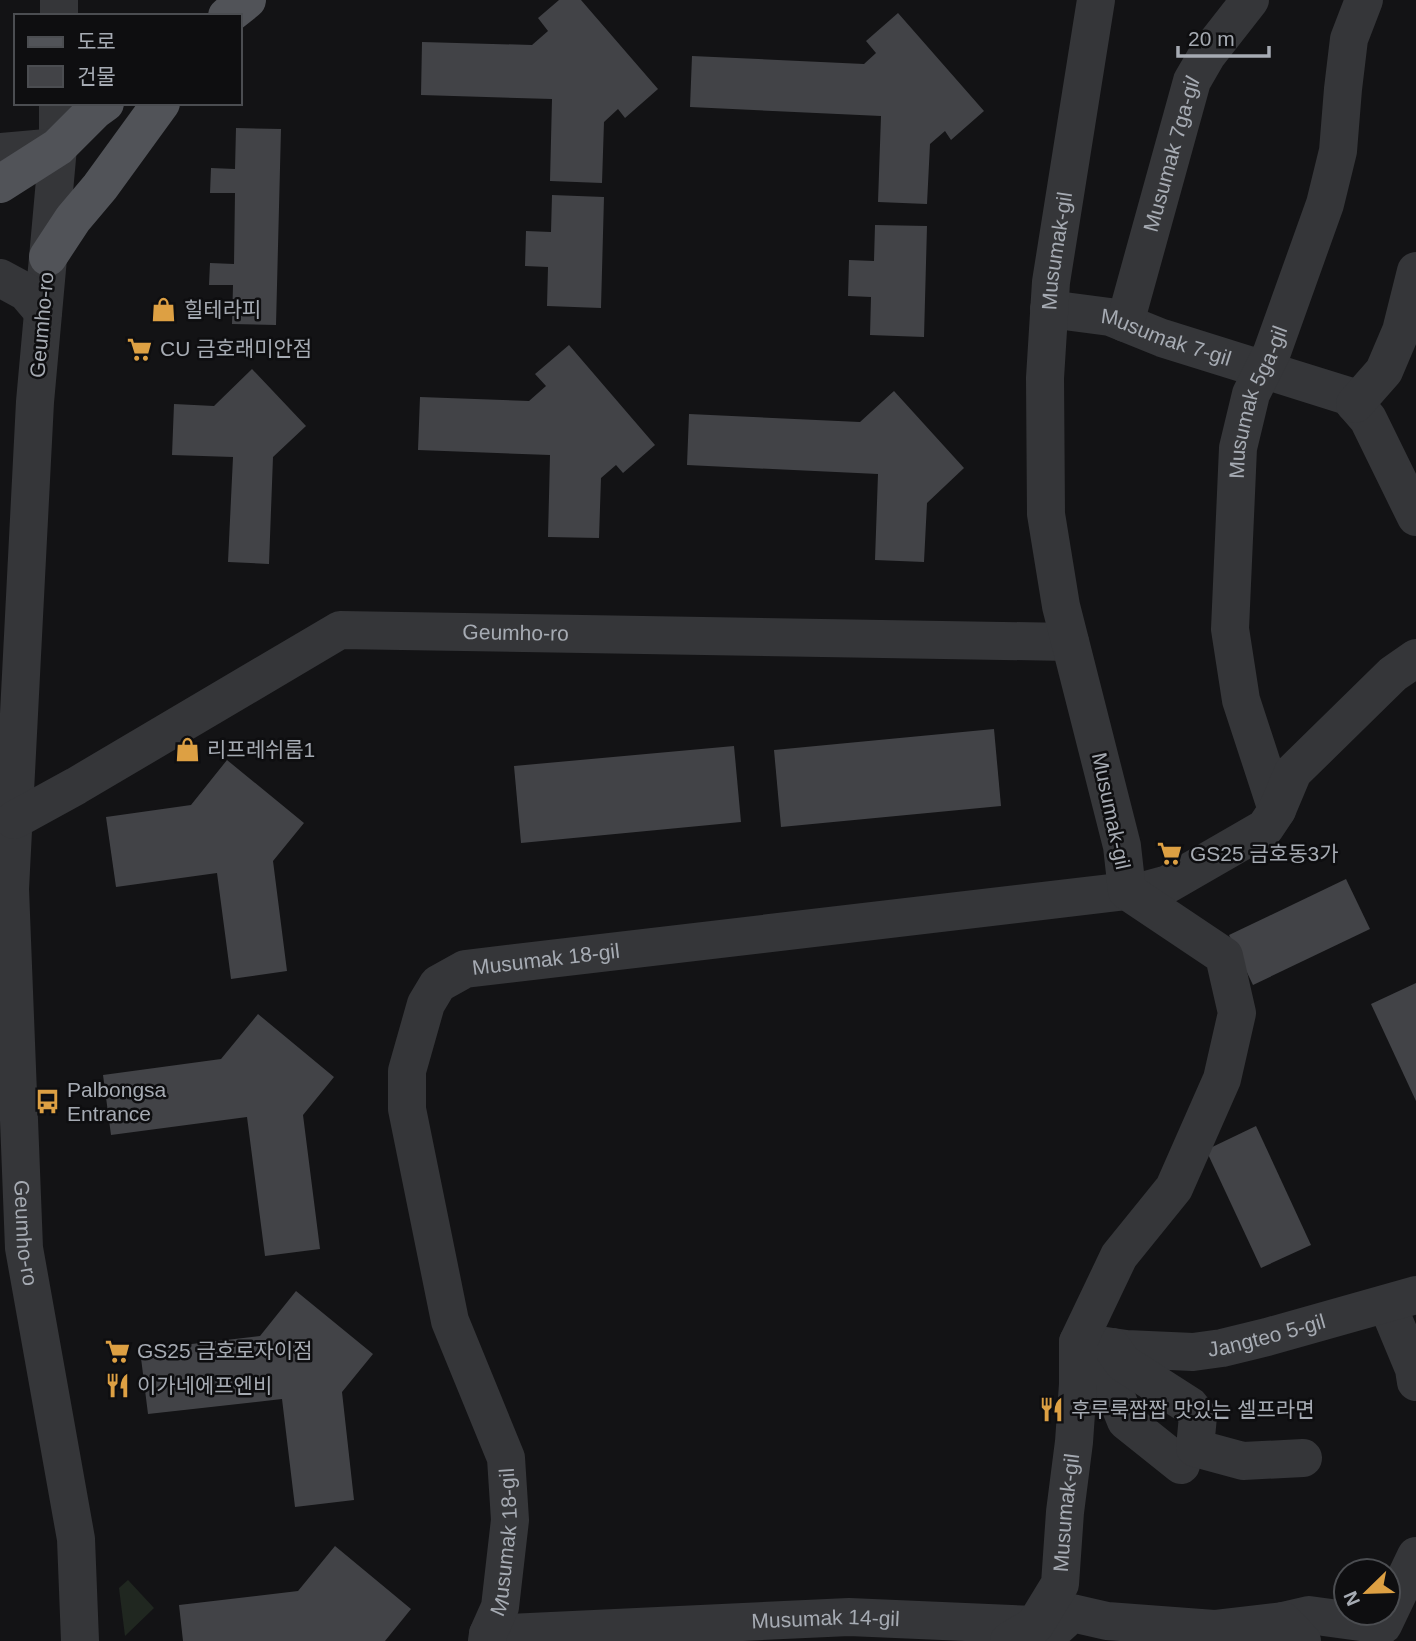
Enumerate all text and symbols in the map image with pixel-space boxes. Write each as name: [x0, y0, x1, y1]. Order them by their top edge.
legend: [14, 14, 242, 105]
scale bar: [1178, 14, 1269, 58]
text: 20 m: [1188, 27, 1235, 50]
text: 도로: [77, 30, 116, 53]
text: 건물: [77, 65, 116, 88]
street label: Musumak 7ga-gil: [1139, 72, 1203, 234]
street label: Musumak-gil: [1037, 190, 1076, 311]
street label: Geumho-ro: [25, 271, 58, 379]
shop icon: 힐테라피: [150, 296, 178, 324]
place label: 힐테라피: [184, 298, 261, 321]
street label: Musumak 7-gil: [1100, 304, 1234, 370]
street label: Musumak 5ga-gil: [1225, 323, 1291, 479]
supermarket icon: CU 금호래미안점: [126, 335, 154, 363]
place label: CU 금호래미안점: [160, 337, 312, 360]
street label: Geumho-ro: [462, 620, 569, 645]
shop icon: 리프레쉬룸1: [173, 736, 201, 764]
place label: 리프레쉬룸1: [207, 738, 315, 761]
street label: Musumak-gil: [1088, 750, 1135, 872]
supermarket icon: GS25 금호동3가: [1156, 840, 1184, 868]
place label: GS25 금호동3가: [1190, 842, 1339, 865]
street label: Musumak 18-gil: [471, 939, 621, 979]
place label: Palbongsa Entrance: [67, 1078, 167, 1125]
bus stop icon: Palbongsa Entrance: [33, 1088, 61, 1116]
street label: Geumho-ro: [10, 1179, 43, 1288]
street label: Jangteo 5-gil: [1206, 1309, 1328, 1361]
supermarket icon: GS25 금호로자이점: [103, 1337, 131, 1365]
place label: GS25 금호로자이점: [137, 1339, 312, 1362]
restaurant icon: 이가네에프엔비: [103, 1372, 131, 1400]
place label: 이가네에프엔비: [137, 1374, 272, 1397]
restaurant icon: 후루룩짭짭 맛있는 셀프라면: [1037, 1396, 1065, 1424]
place label: 후루룩짭짭 맛있는 셀프라면: [1071, 1398, 1315, 1421]
street label: Musumak-gil: [1049, 1452, 1083, 1573]
street label: Musumak 18-gil: [485, 1467, 521, 1619]
north arrow: [1332, 1557, 1402, 1627]
text: N: [1339, 1588, 1364, 1609]
street label: Musumak 14-gil: [751, 1605, 900, 1633]

